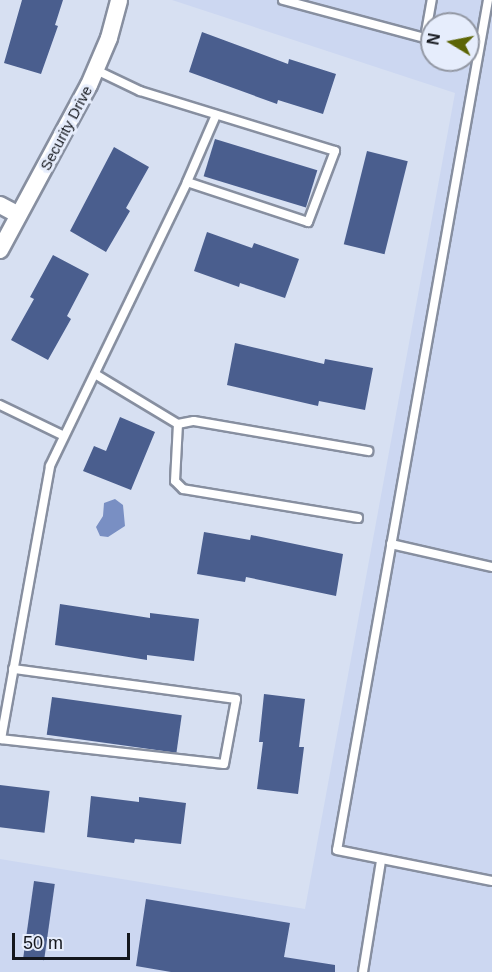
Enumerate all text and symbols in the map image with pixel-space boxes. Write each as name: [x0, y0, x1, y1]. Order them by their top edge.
north arrow: [420, 12, 480, 72]
text: N: [424, 32, 443, 46]
street label: Security Drive: [36, 83, 96, 173]
scale bar: [15, 921, 134, 959]
text: 50 m: [23, 933, 63, 953]

